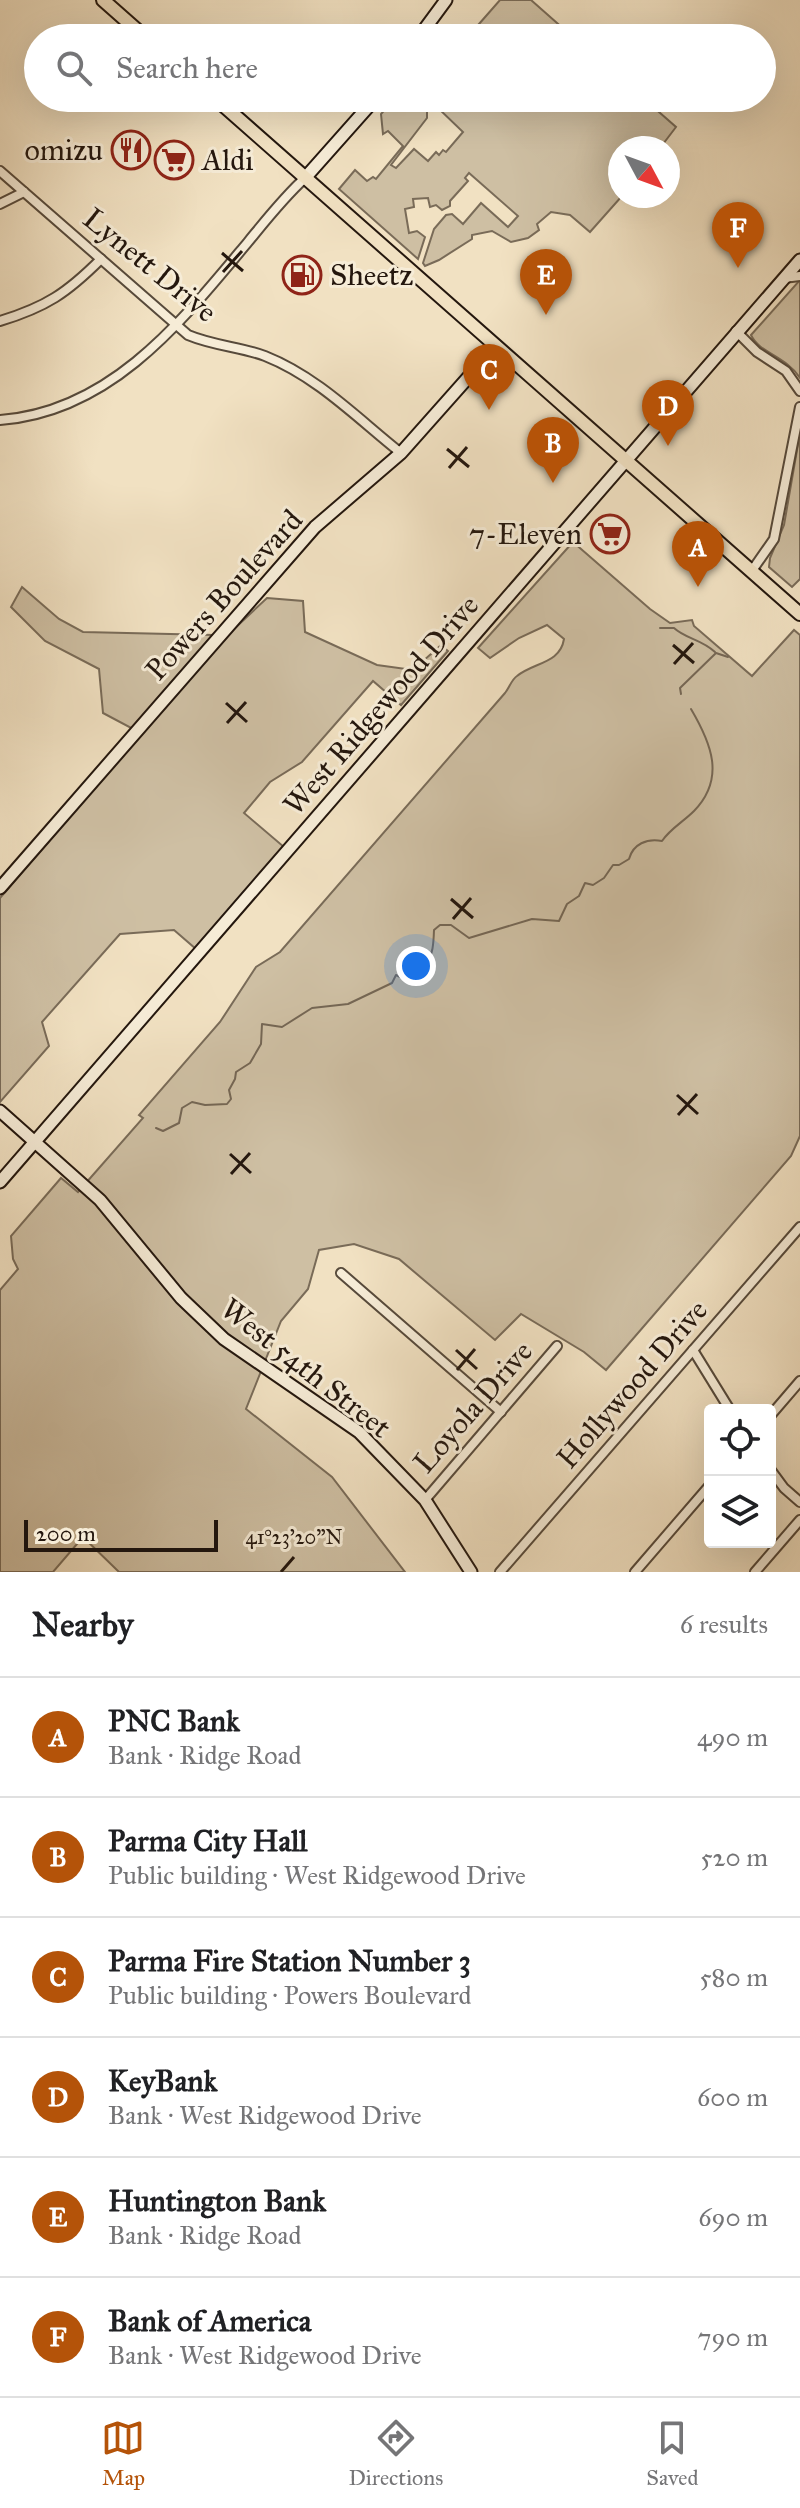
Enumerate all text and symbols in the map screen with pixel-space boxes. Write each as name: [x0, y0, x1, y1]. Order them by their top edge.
search box: [24, 24, 776, 112]
icon: search: [52, 46, 96, 90]
text: Search here: [116, 50, 258, 86]
restaurant icon: omizu: [110, 129, 152, 171]
place label: omizu: [24, 132, 103, 168]
north arrow: [608, 136, 680, 208]
supermarket icon: Aldi: [153, 139, 195, 181]
place label: Aldi: [200, 142, 254, 178]
street label: Lynett Drive: [76, 200, 224, 330]
pin: F: [712, 202, 764, 268]
pin: E: [520, 249, 572, 315]
fuel station icon: Sheetz: [281, 254, 323, 296]
place label: Sheetz: [330, 257, 413, 293]
pin: C: [463, 344, 515, 410]
pin: D: [642, 380, 694, 446]
pin: B: [527, 417, 579, 483]
street label: Powers Boulevard: [138, 502, 310, 688]
supermarket icon: 7-Eleven: [589, 513, 631, 555]
place label: 7-Eleven: [469, 516, 582, 552]
pin: A: [672, 521, 724, 587]
street label: West Ridgewood Drive: [276, 588, 486, 822]
your location: [396, 946, 436, 986]
street label: West 54th Street: [214, 1290, 399, 1446]
street label: Hollywood Drive: [549, 1292, 715, 1476]
street label: Loyola Drive: [406, 1334, 540, 1480]
map controls: [704, 1404, 776, 1548]
button: locate: [704, 1404, 776, 1476]
button: layers: [704, 1476, 776, 1548]
scale bar: [24, 1516, 218, 1552]
text: 200 m: [36, 1520, 96, 1547]
text: 41°23'20"N: [246, 1525, 342, 1549]
text: Nearby: [32, 1604, 134, 1645]
text: 6 results: [680, 1608, 768, 1640]
text: PNC Bank: [108, 1703, 240, 1739]
text: A: [49, 1721, 67, 1753]
text: 490 m: [697, 1721, 768, 1753]
text: Bank · Ridge Road: [108, 1739, 302, 1771]
text: Parma City Hall: [108, 1823, 307, 1859]
text: B: [49, 1841, 67, 1873]
text: 520 m: [701, 1841, 768, 1873]
text: Public building · West Ridgewood Drive: [108, 1859, 526, 1891]
text: Parma Fire Station Number 3: [108, 1943, 471, 1979]
text: C: [49, 1961, 67, 1993]
text: 580 m: [700, 1961, 768, 1993]
text: Public building · Powers Boulevard: [108, 1979, 472, 2011]
text: KeyBank: [108, 2063, 217, 2099]
text: D: [48, 2081, 68, 2113]
text: 600 m: [697, 2081, 768, 2113]
text: Bank · West Ridgewood Drive: [108, 2099, 422, 2131]
text: Huntington Bank: [108, 2183, 326, 2219]
text: E: [49, 2201, 67, 2233]
text: 690 m: [698, 2201, 768, 2233]
text: Bank · Ridge Road: [108, 2219, 302, 2251]
text: Bank of America: [108, 2303, 311, 2339]
text: F: [50, 2321, 67, 2353]
text: 790 m: [698, 2321, 768, 2353]
text: Bank · West Ridgewood Drive: [108, 2339, 422, 2371]
tab: Map: [101, 2416, 145, 2491]
tab: Directions: [348, 2416, 443, 2491]
tab: Saved: [646, 2416, 698, 2491]

